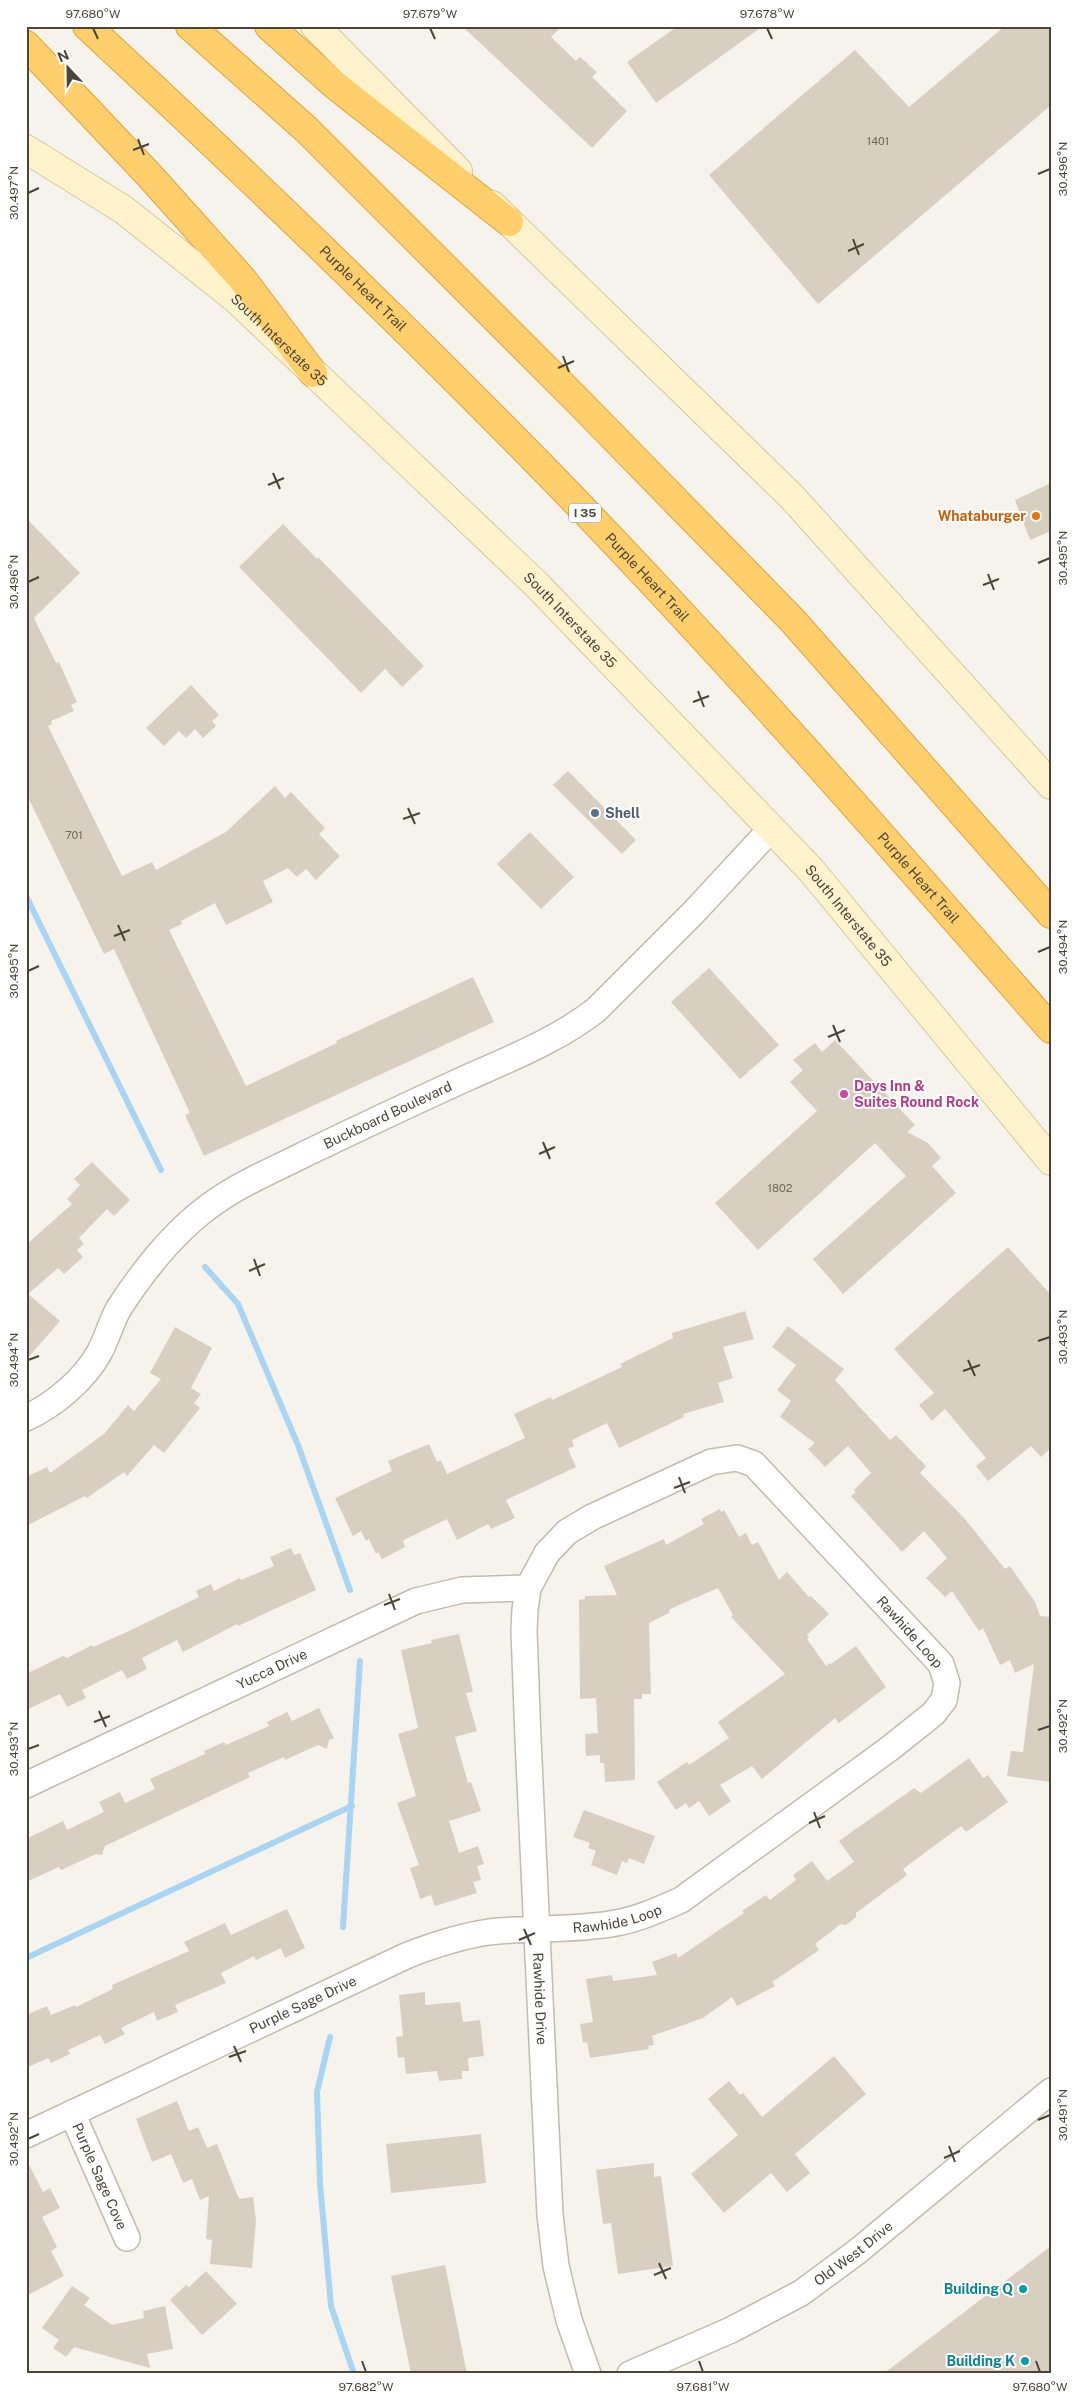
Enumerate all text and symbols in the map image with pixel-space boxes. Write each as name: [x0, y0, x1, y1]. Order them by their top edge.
text: 97.680°W: [65, 7, 121, 21]
text: 97.679°W: [403, 7, 458, 21]
text: 97.678°W: [740, 7, 795, 21]
north arrow: [42, 42, 92, 92]
text: N: [55, 46, 71, 65]
house number: 1401: [867, 135, 889, 147]
text: 30.496°N: [1056, 142, 1070, 196]
text: 30.497°N: [7, 166, 21, 220]
street label: Purple Heart Trail: [316, 243, 410, 334]
street label: South Interstate 35: [228, 290, 331, 390]
road number: I 35: [569, 503, 601, 522]
place label: Whataburger: [938, 508, 1026, 524]
marker: Whataburger: [1030, 510, 1042, 522]
street label: Purple Heart Trail: [602, 530, 692, 625]
text: 30.495°N: [1056, 531, 1070, 585]
text: 30.496°N: [7, 555, 21, 609]
street label: South Interstate 35: [521, 569, 620, 671]
place label: Shell: [605, 805, 640, 821]
marker: Shell: [589, 807, 601, 819]
house number: 701: [65, 829, 83, 841]
street label: Purple Heart Trail: [875, 829, 963, 926]
street label: South Interstate 35: [802, 861, 895, 970]
text: 30.494°N: [1056, 920, 1070, 974]
text: 30.495°N: [7, 944, 21, 998]
street label: Buckboard Boulevard: [321, 1078, 454, 1152]
place label: Days Inn & Suites Round Rock: [854, 1078, 979, 1110]
marker: Days Inn & Suites Round Rock: [838, 1088, 850, 1100]
house number: 1802: [768, 1182, 793, 1194]
text: 30.493°N: [1056, 1310, 1070, 1364]
text: 30.494°N: [7, 1333, 21, 1387]
street label: Rawhide Loop: [874, 1593, 946, 1671]
street label: Yucca Drive: [234, 1646, 310, 1692]
text: 30.492°N: [1056, 1699, 1070, 1753]
text: 30.493°N: [7, 1722, 21, 1776]
street label: Rawhide Loop: [572, 1901, 664, 1936]
street label: Rawhide Drive: [530, 1952, 550, 2045]
street label: Purple Sage Drive: [247, 1972, 359, 2037]
text: 30.491°N: [1056, 2089, 1070, 2141]
text: 30.492°N: [7, 2112, 21, 2166]
street label: Purple Sage Cove: [69, 2120, 130, 2232]
street label: Old West Drive: [811, 2218, 896, 2289]
place label: Building Q: [944, 2281, 1013, 2297]
marker: Building Q: [1017, 2283, 1029, 2295]
place label: Building K: [946, 2353, 1015, 2369]
marker: Building K: [1019, 2355, 1031, 2367]
text: 97.682°W: [338, 2380, 394, 2394]
text: 97.681°W: [677, 2380, 730, 2394]
text: 97.680°W: [1012, 2380, 1068, 2394]

